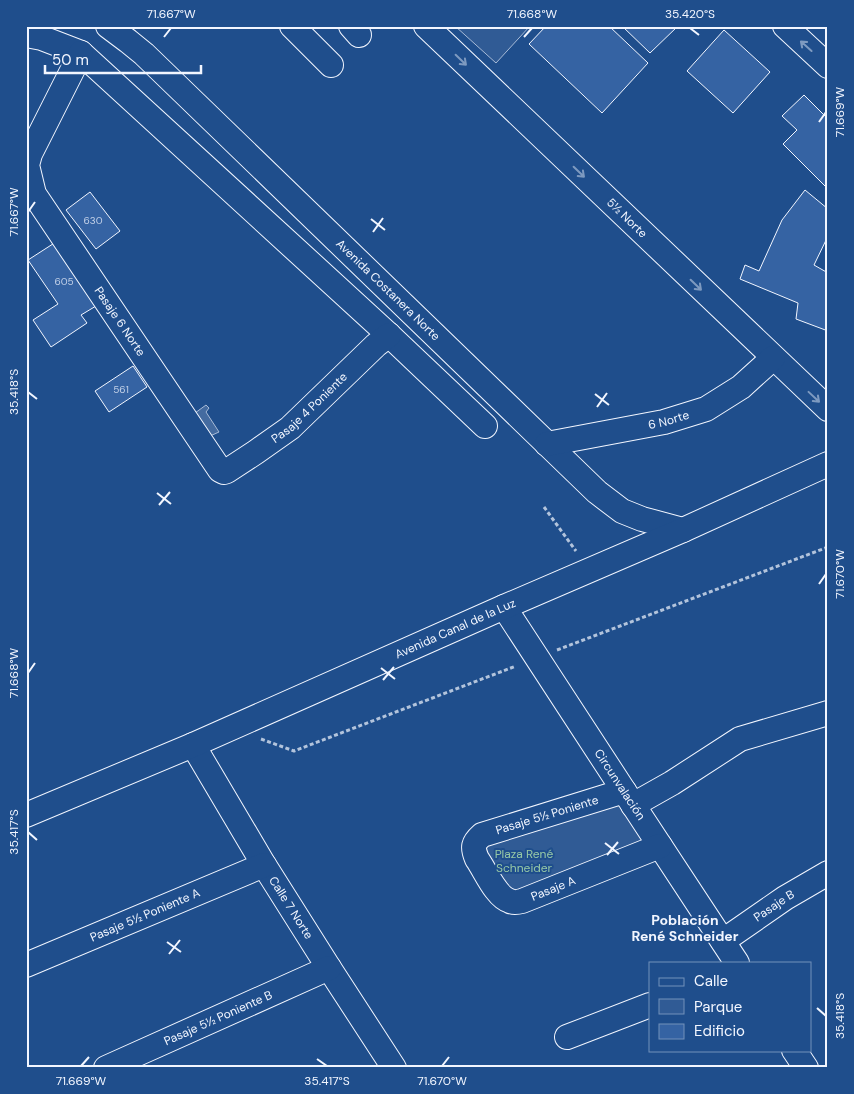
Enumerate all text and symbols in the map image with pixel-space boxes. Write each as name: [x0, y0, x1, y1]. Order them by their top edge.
text: 71.667°W: [146, 6, 196, 22]
text: 71.668°W: [507, 6, 558, 22]
text: 35.420°S: [665, 6, 715, 22]
one-way arrow: [800, 40, 813, 52]
scale bar: [45, 42, 201, 74]
text: 50 m: [52, 50, 89, 70]
one-way arrow: [455, 54, 468, 66]
text: 71.669°W: [832, 86, 848, 137]
one-way arrow: [573, 166, 585, 178]
text: 71.667°W: [6, 187, 22, 237]
street label: 5½ Norte: [603, 195, 651, 241]
house number: 630: [83, 214, 103, 227]
street label: Avenida Costanera Norte: [332, 236, 444, 344]
house number: 605: [54, 275, 74, 288]
one-way arrow: [690, 279, 703, 291]
street label: Pasaje 6 Norte: [91, 283, 149, 359]
text: 35.418°S: [6, 369, 22, 415]
street label: Pasaje 4 Poniente: [268, 369, 351, 447]
house number: 561: [113, 383, 129, 396]
one-way arrow: [808, 391, 820, 403]
street label: 6 Norte: [647, 407, 691, 433]
text: 71.670°W: [832, 549, 848, 599]
street label: Avenida Canal de la Luz: [392, 595, 518, 662]
text: 71.668°W: [6, 647, 22, 698]
street label: Circunvalación: [591, 746, 649, 823]
street label: Pasaje 5½ Poniente: [494, 792, 601, 838]
text: 35.417°S: [6, 809, 22, 855]
park label: Plaza René Schneider: [495, 846, 554, 876]
street label: Pasaje A: [529, 872, 578, 905]
street label: Calle 7 Norte: [265, 873, 317, 942]
street label: Pasaje 5½ Poniente A: [88, 885, 202, 945]
street label: Pasaje B: [750, 886, 797, 925]
district label: Población René Schneider: [631, 911, 739, 945]
legend: [649, 962, 812, 1052]
text: Calle: [694, 971, 728, 991]
street label: Pasaje 5½ Poniente B: [161, 987, 275, 1049]
text: 35.418°S: [832, 993, 848, 1039]
text: Parque: [694, 997, 742, 1017]
text: Edificio: [694, 1021, 745, 1041]
text: 71.669°W: [56, 1073, 107, 1089]
text: 35.417°S: [304, 1073, 350, 1089]
text: 71.670°W: [417, 1073, 467, 1089]

